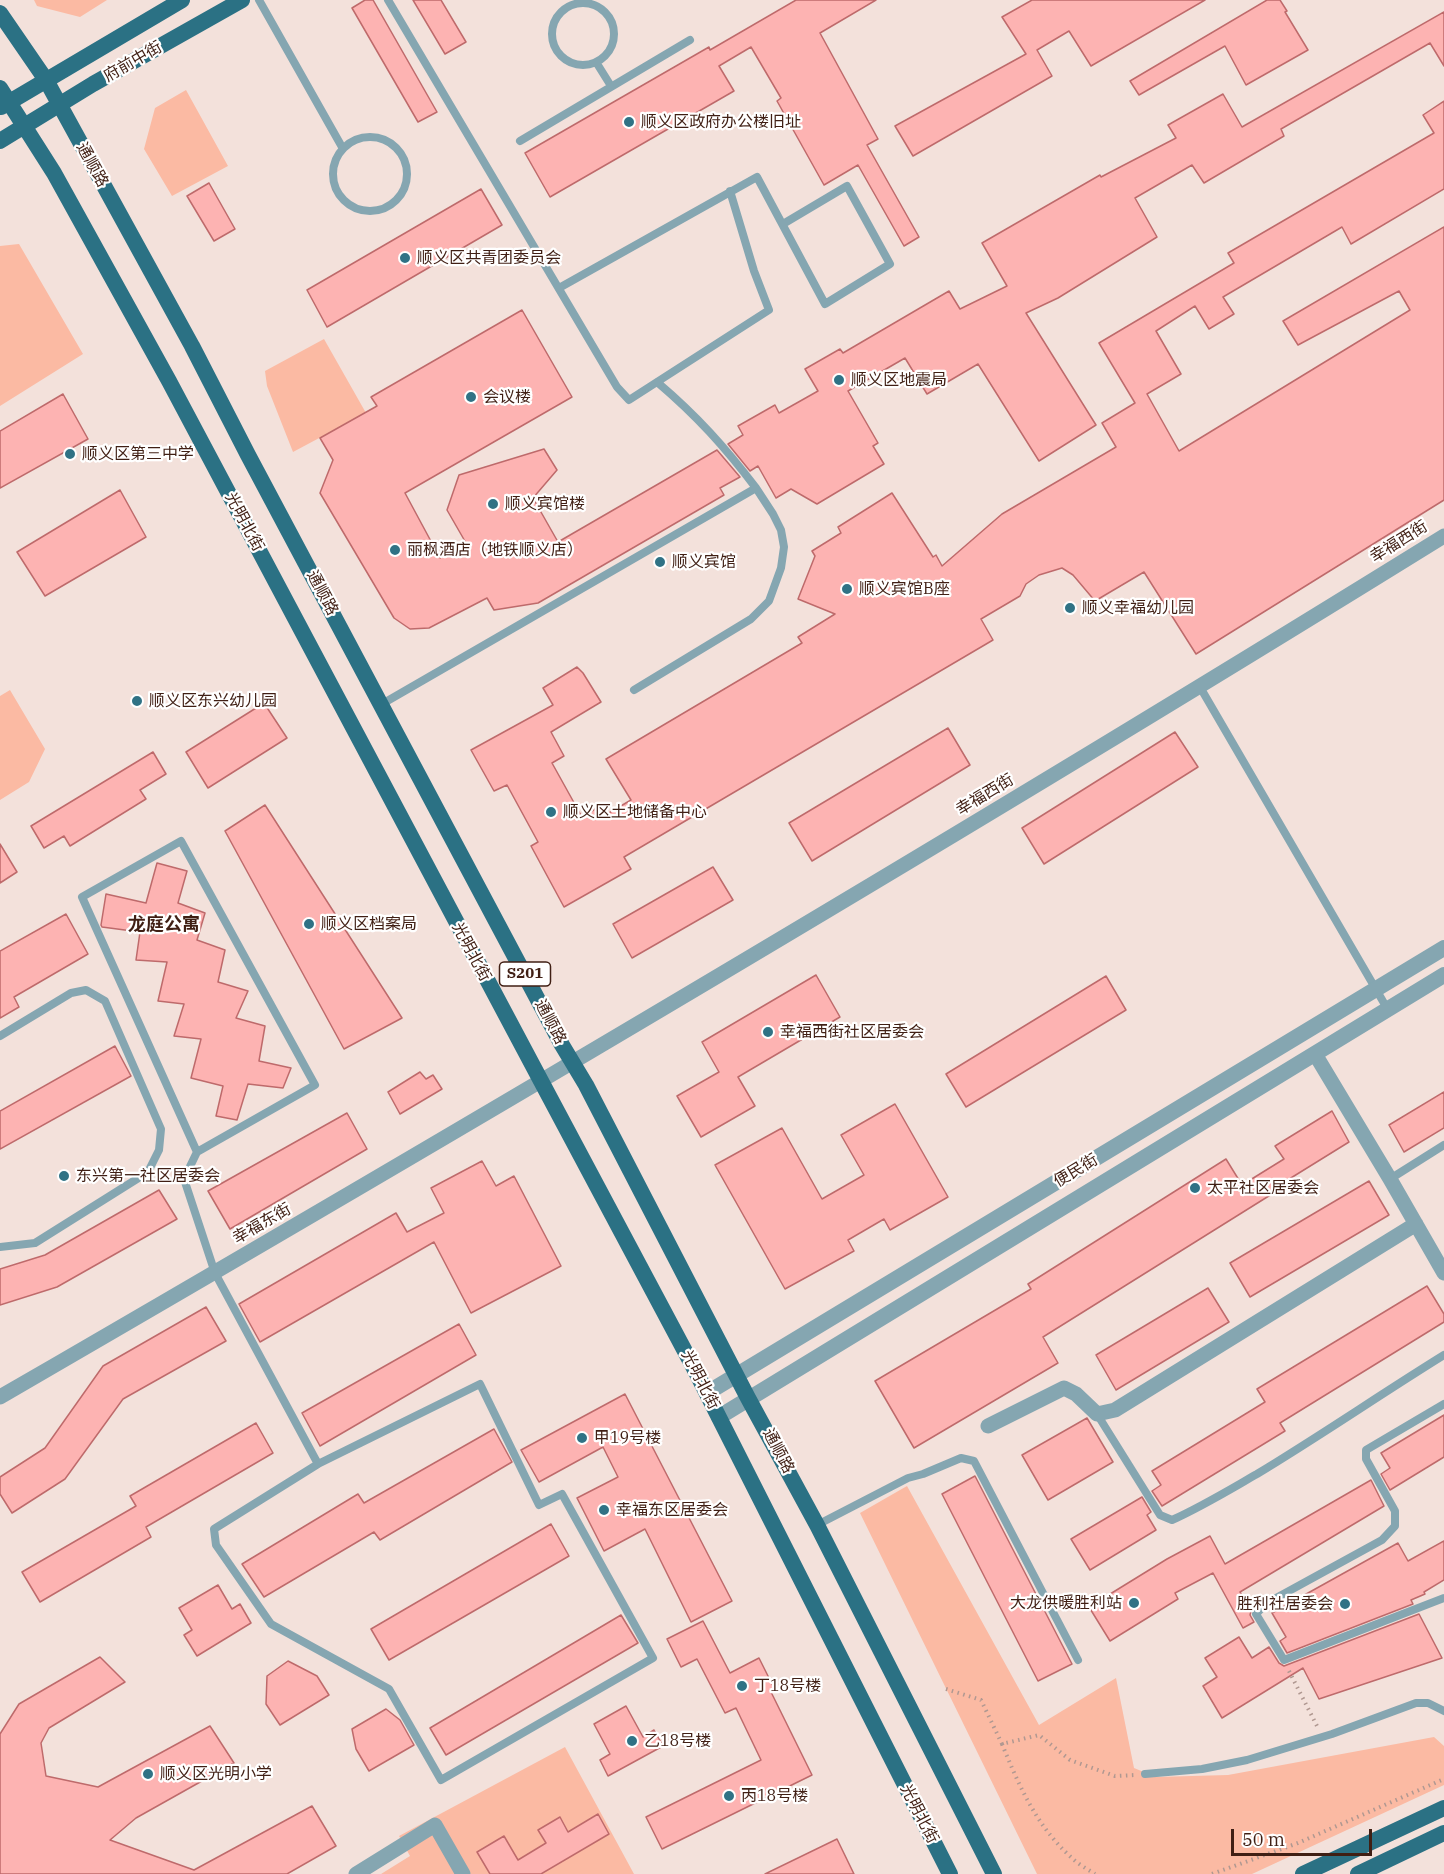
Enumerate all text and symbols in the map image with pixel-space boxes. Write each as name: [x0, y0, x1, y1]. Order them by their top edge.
street label: 府前中街: [100, 38, 166, 86]
place label: 顺义区政府办公楼旧址: [641, 112, 801, 132]
marker: 顺义区政府办公楼旧址: [622, 115, 636, 129]
street label: 通顺路: [72, 139, 112, 191]
place label: 顺义区共青团委员会: [417, 248, 561, 268]
marker: 顺义区共青团委员会: [398, 251, 412, 265]
place label: 顺义区地震局: [851, 370, 947, 390]
marker: 顺义区地震局: [832, 373, 846, 387]
place label: 会议楼: [483, 387, 531, 407]
marker: 会议楼: [464, 390, 478, 404]
place label: 顺义区第三中学: [82, 444, 194, 464]
marker: 顺义区第三中学: [63, 447, 77, 461]
street label: 光明北街: [221, 489, 267, 555]
place label: 顺义宾馆楼: [505, 494, 585, 514]
marker: 顺义宾馆楼: [486, 497, 500, 511]
street label: 幸福西街: [1367, 517, 1431, 567]
place label: 丽枫酒店（地铁顺义店）: [407, 540, 583, 560]
marker: 丽枫酒店（地铁顺义店）: [388, 543, 402, 557]
place label: 顺义宾馆: [672, 552, 736, 572]
marker: 顺义宾馆: [653, 555, 667, 569]
street label: 通顺路: [302, 567, 342, 619]
place label: 顺义宾馆B座: [859, 579, 950, 599]
marker: 顺义宾馆B座: [840, 582, 854, 596]
place label: 顺义幸福幼儿园: [1082, 598, 1194, 618]
marker: 顺义幸福幼儿园: [1063, 601, 1077, 615]
place label: 顺义区东兴幼儿园: [149, 691, 277, 711]
marker: 顺义区东兴幼儿园: [130, 694, 144, 708]
street label: 幸福西街: [953, 770, 1017, 820]
place label: 顺义区土地储备中心: [563, 802, 707, 822]
marker: 顺义区土地储备中心: [544, 805, 558, 819]
district label: 龙庭公寓: [128, 914, 200, 936]
place label: 顺义区档案局: [321, 914, 417, 934]
marker: 顺义区档案局: [302, 917, 316, 931]
street label: 光明北街: [448, 919, 494, 985]
road number: S201: [500, 962, 550, 986]
street label: 通顺路: [530, 996, 570, 1048]
place label: 幸福西街社区居委会: [780, 1022, 924, 1042]
marker: 幸福西街社区居委会: [761, 1025, 775, 1039]
street label: 便民街: [1050, 1150, 1102, 1192]
place label: 东兴第一社区居委会: [76, 1166, 220, 1186]
marker: 东兴第一社区居委会: [57, 1169, 71, 1183]
place label: 太平社区居委会: [1207, 1178, 1319, 1198]
marker: 太平社区居委会: [1188, 1181, 1202, 1195]
street label: 幸福东街: [229, 1200, 295, 1248]
street label: 光明北街: [677, 1347, 723, 1413]
street label: 通顺路: [758, 1425, 798, 1477]
place label: 甲19号楼: [594, 1428, 661, 1448]
marker: 甲19号楼: [575, 1431, 589, 1445]
place label: 幸福东区居委会: [616, 1500, 728, 1520]
marker: 幸福东区居委会: [597, 1503, 611, 1517]
place label: 大龙供暖胜利站: [1010, 1593, 1122, 1613]
place label: 胜利社居委会: [1237, 1594, 1333, 1614]
marker: 大龙供暖胜利站: [1127, 1596, 1141, 1610]
marker: 胜利社居委会: [1338, 1597, 1352, 1611]
place label: 丁18号楼: [754, 1676, 821, 1696]
marker: 丁18号楼: [735, 1679, 749, 1693]
place label: 乙18号楼: [644, 1731, 711, 1751]
marker: 乙18号楼: [625, 1734, 639, 1748]
place label: 顺义区光明小学: [160, 1764, 272, 1784]
marker: 顺义区光明小学: [141, 1767, 155, 1781]
street label: 光明北街: [896, 1781, 942, 1847]
place label: 丙18号楼: [741, 1786, 808, 1806]
marker: 丙18号楼: [722, 1789, 736, 1803]
scale bar: [1234, 1817, 1375, 1855]
text: 50 m: [1242, 1828, 1285, 1851]

